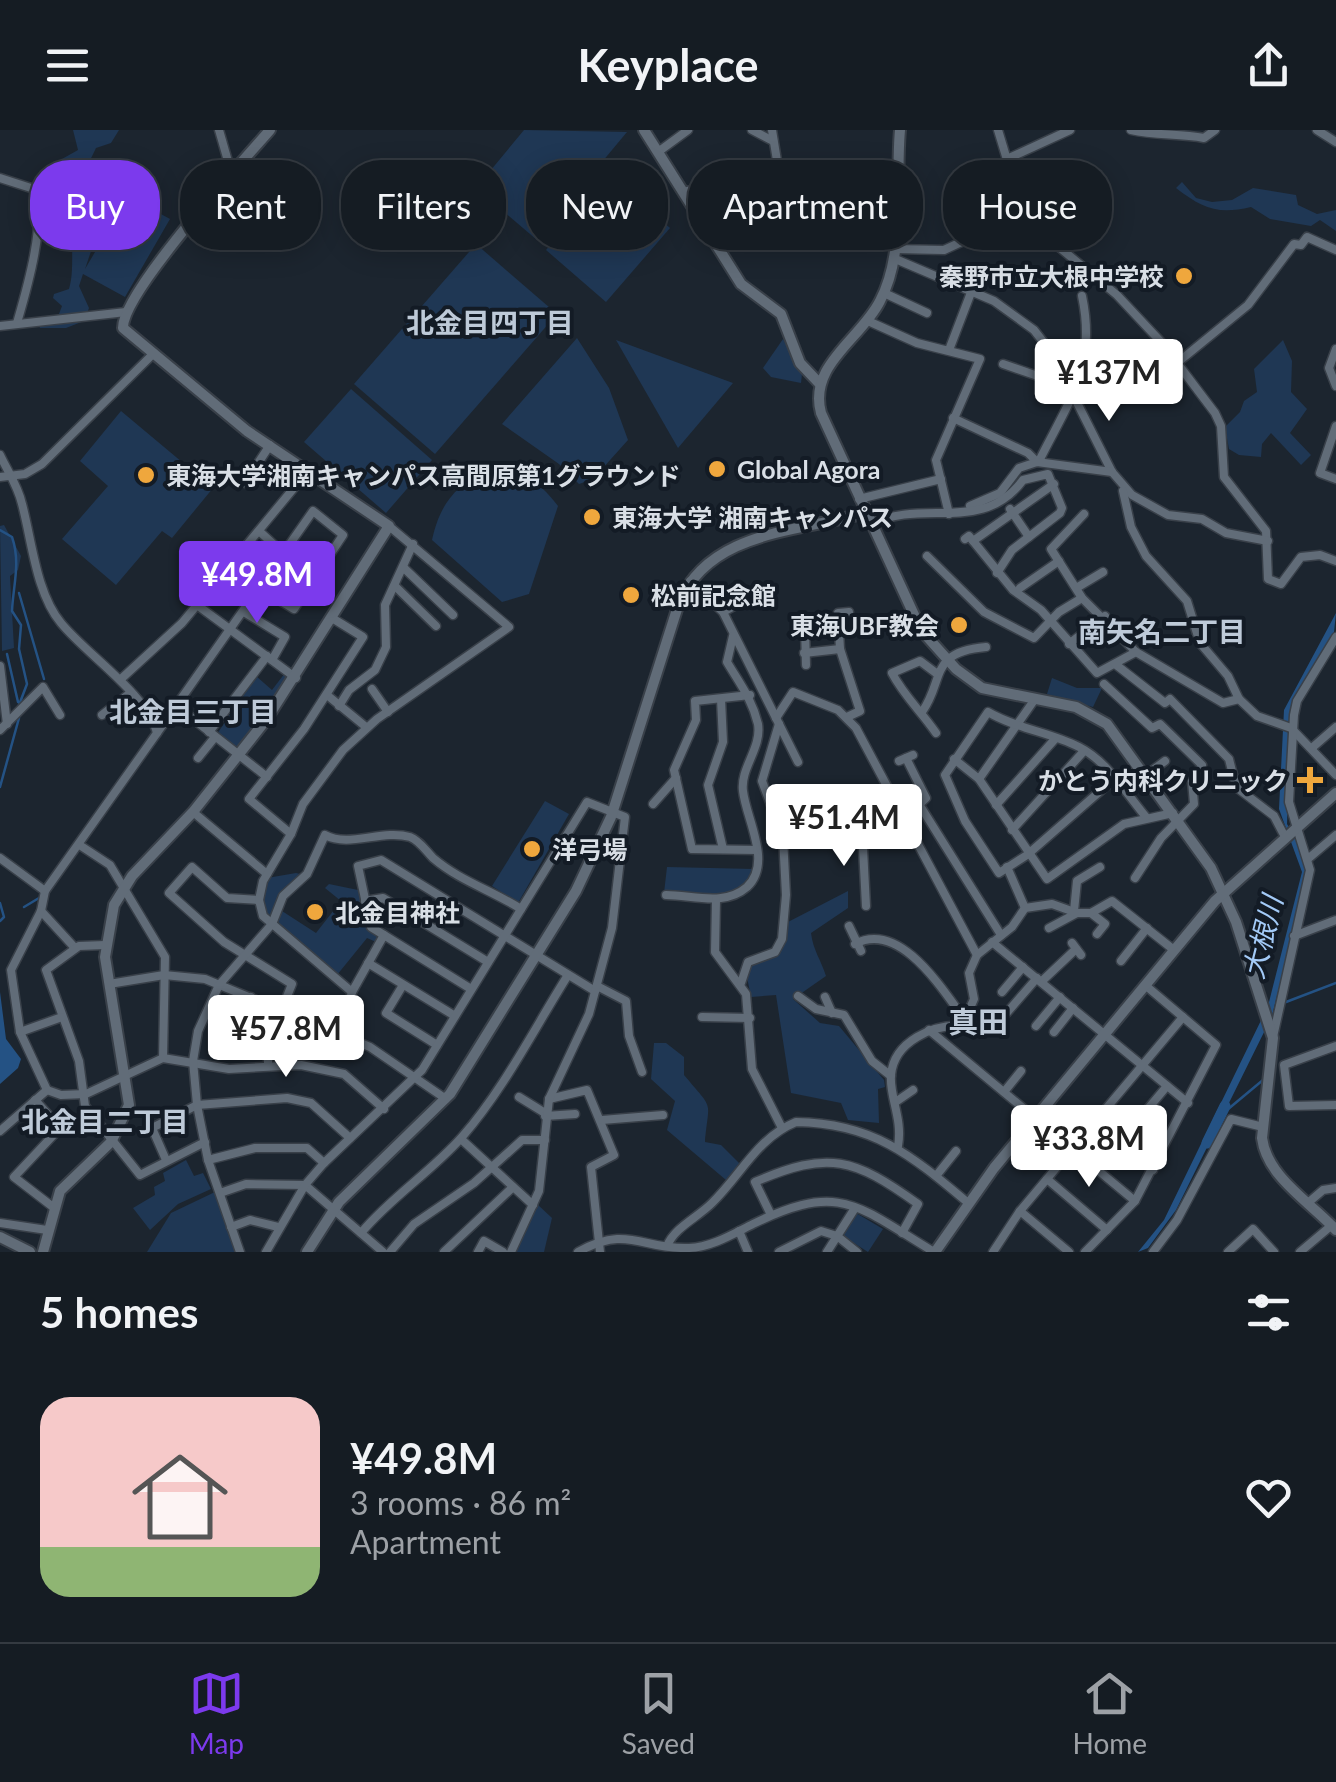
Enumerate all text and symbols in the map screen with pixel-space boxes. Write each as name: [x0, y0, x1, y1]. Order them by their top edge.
icon: menu: [40, 38, 95, 93]
text: Keyplace: [577, 38, 759, 92]
icon: share: [1241, 38, 1296, 93]
chip: Buy: [30, 160, 160, 250]
chip: Rent: [180, 160, 321, 250]
chip: Filters: [341, 160, 506, 250]
chip: New: [526, 160, 668, 250]
chip: Apartment: [688, 160, 923, 250]
chip: House: [943, 160, 1112, 250]
place label: 秦野市立大根中学校: [939, 261, 1164, 291]
marker: 秦野市立大根中学校: [1173, 265, 1195, 287]
district label: 北金目四丁目: [406, 305, 574, 339]
pin: ¥137M: [1039, 339, 1179, 424]
text: ¥137M: [1057, 352, 1161, 391]
place label: Global Agora: [737, 454, 881, 484]
marker: Global Agora: [706, 458, 728, 480]
place label: 東海大学湘南キャンパス高間原第1グラウンド: [166, 460, 681, 490]
marker: 東海大学湘南キャンパス高間原第1グラウンド: [135, 464, 157, 486]
place label: 東海大学 湘南キャンパス: [612, 502, 893, 532]
marker: 東海大学 湘南キャンパス: [581, 506, 603, 528]
pin: ¥49.8M: [176, 541, 338, 626]
text: ¥49.8M: [201, 554, 313, 593]
place label: 松前記念館: [651, 580, 776, 610]
marker: 松前記念館: [620, 584, 642, 606]
place label: 東海UBF教会: [790, 610, 939, 640]
marker: 東海UBF教会: [948, 614, 970, 636]
district label: 南矢名二丁目: [1078, 614, 1246, 648]
district label: 北金目三丁目: [109, 694, 277, 728]
place label: かとう内科クリニック: [1038, 765, 1288, 795]
marker: かとう内科クリニック: [1297, 767, 1323, 793]
pin: ¥51.4M: [763, 784, 925, 869]
text: ¥51.4M: [788, 797, 900, 836]
place label: 洋弓場: [552, 834, 627, 864]
marker: 洋弓場: [521, 838, 543, 860]
water label: 大根川: [1235, 889, 1289, 982]
place label: 北金目神社: [335, 897, 460, 927]
marker: 北金目神社: [304, 901, 326, 923]
pin: ¥57.8M: [205, 995, 367, 1080]
district label: 真田: [948, 1003, 1008, 1039]
text: ¥57.8M: [230, 1008, 342, 1047]
district label: 北金目二丁目: [21, 1104, 189, 1138]
pin: ¥33.8M: [1008, 1105, 1170, 1190]
text: ¥33.8M: [1033, 1118, 1145, 1157]
icon: filters: [1241, 1285, 1296, 1340]
text: 5 homes: [40, 1287, 198, 1337]
text: ¥49.8M: [350, 1433, 497, 1483]
icon: home: [120, 1437, 240, 1557]
icon: heart: [1241, 1470, 1296, 1525]
text: 3 rooms · 86 m²: [350, 1483, 571, 1522]
text: Apartment: [350, 1522, 501, 1561]
tab: Map: [189, 1666, 244, 1760]
tab: Saved: [622, 1666, 695, 1760]
tab: Home: [1073, 1666, 1147, 1760]

